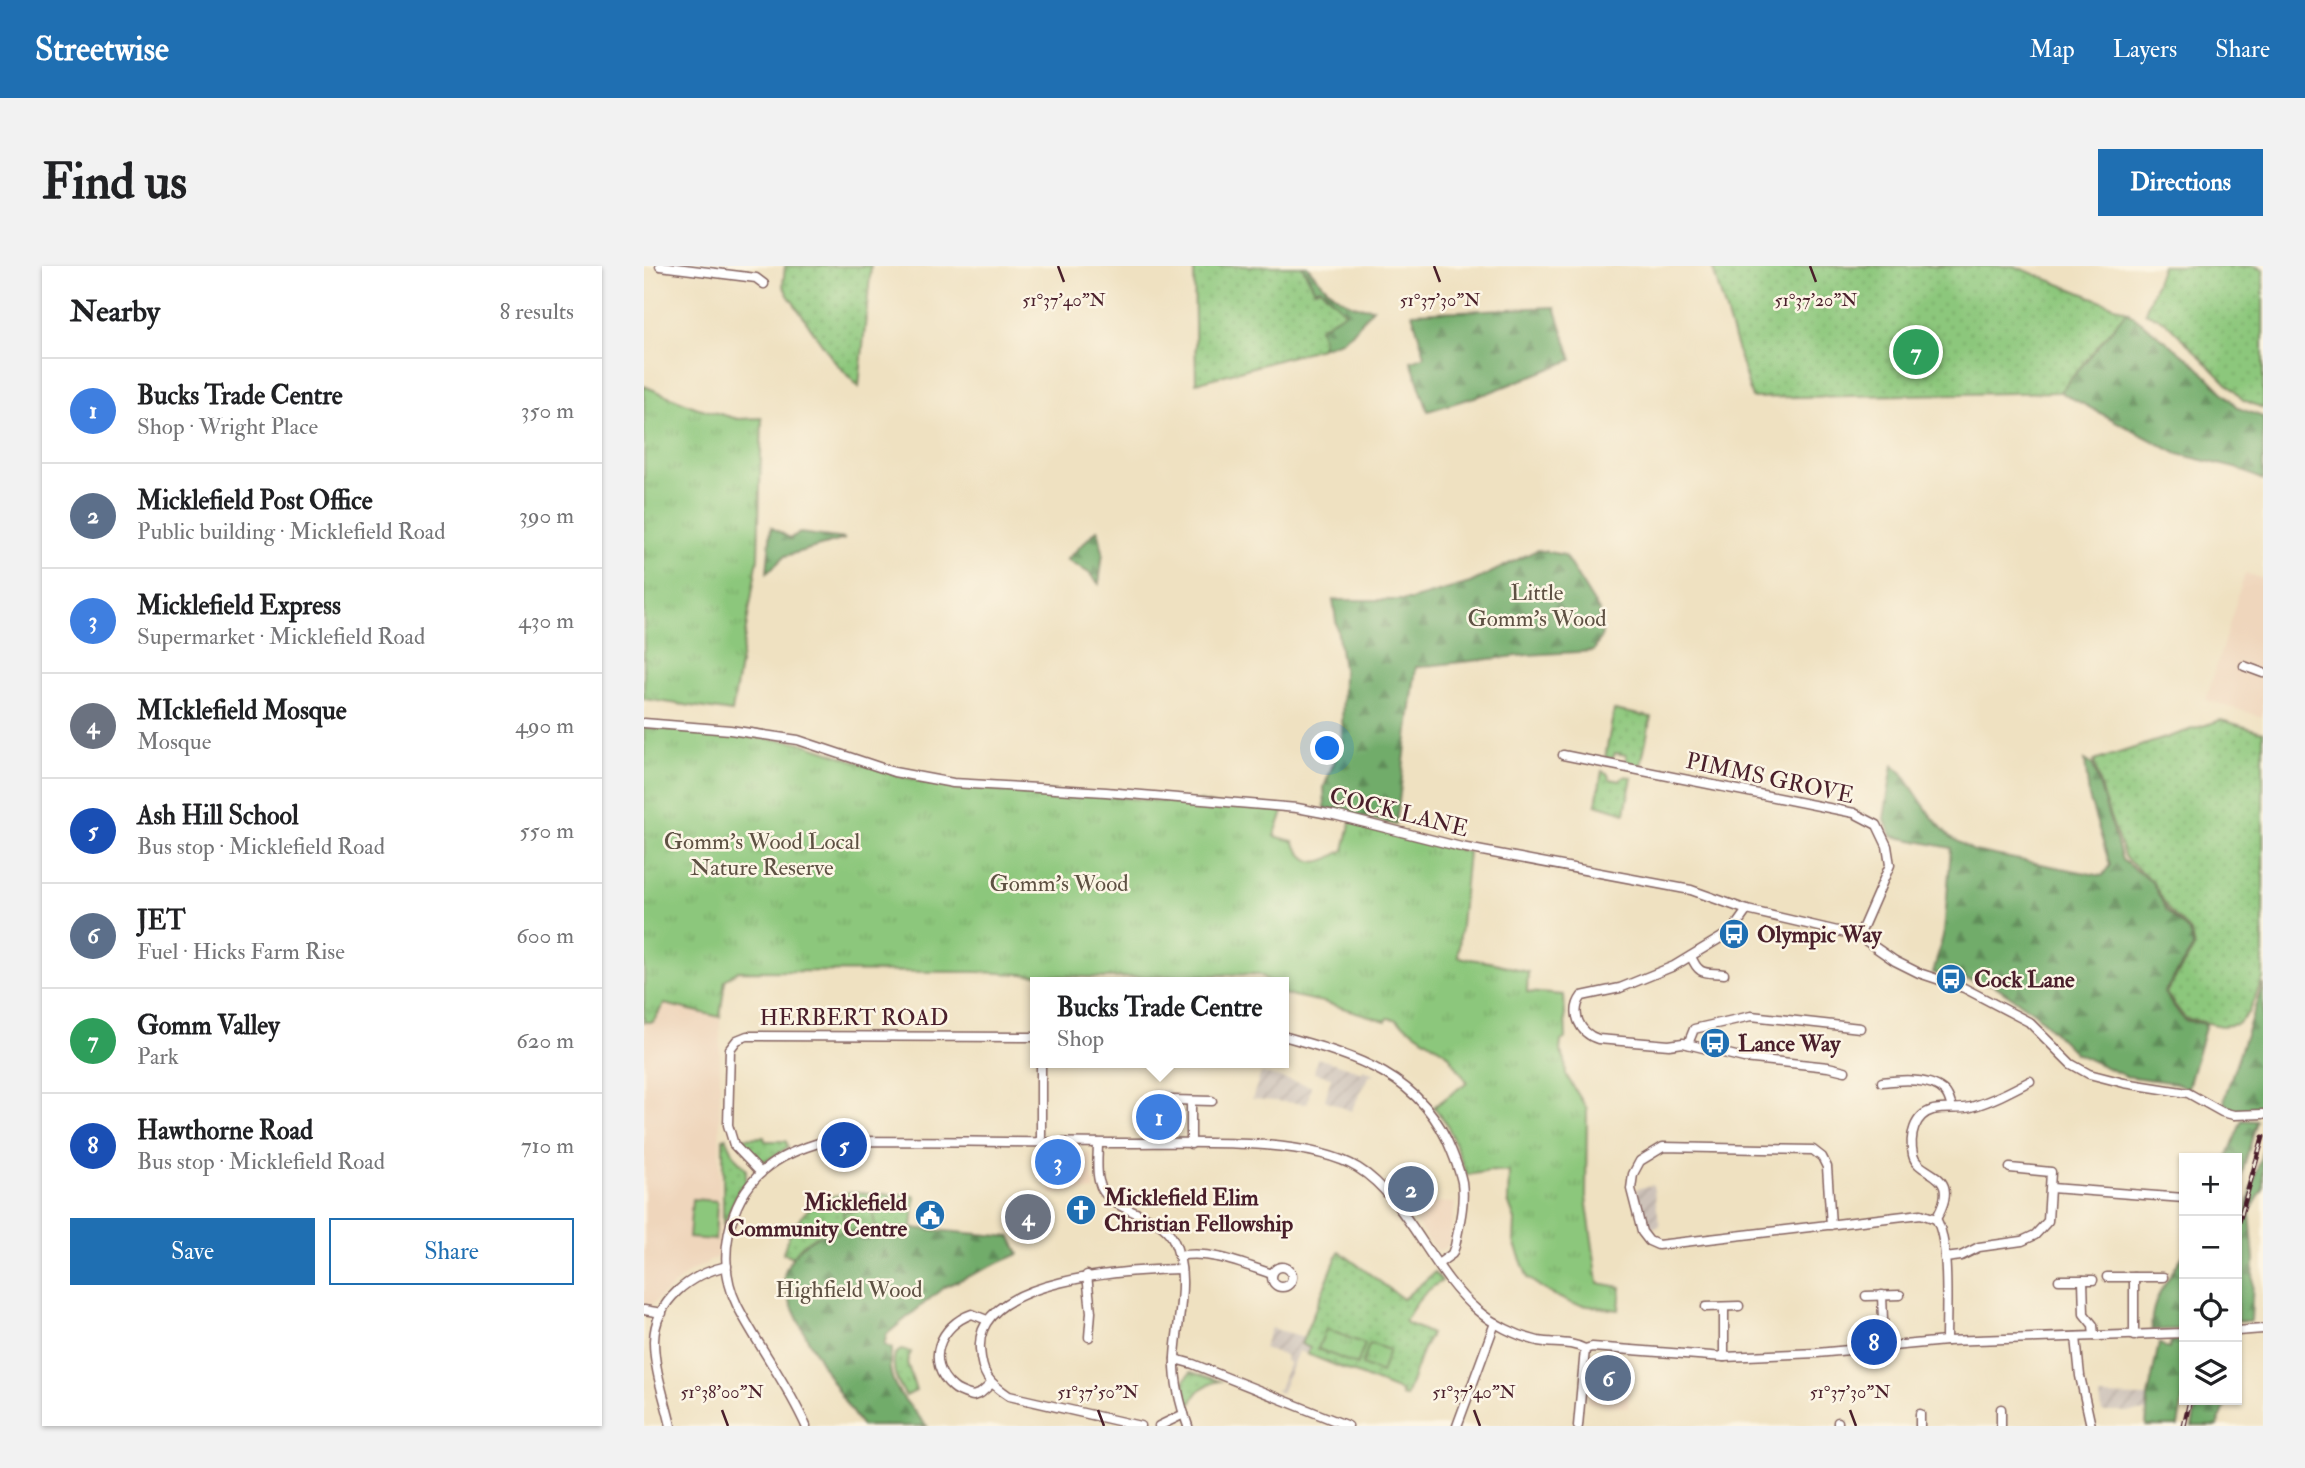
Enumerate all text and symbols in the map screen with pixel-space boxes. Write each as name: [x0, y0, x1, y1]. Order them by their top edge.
text: Streetwise: [35, 29, 169, 70]
text: Map: [2030, 34, 2075, 65]
text: Layers: [2113, 34, 2177, 65]
text: Share: [2215, 34, 2270, 65]
button: Directions: [2098, 149, 2263, 216]
text: Find us: [42, 152, 187, 213]
text: 51°37'40"N: [1022, 289, 1106, 312]
text: 51°37'30"N: [1400, 289, 1480, 312]
text: 51°37'20"N: [1775, 289, 1857, 312]
text: Nearby: [70, 293, 160, 330]
text: 8 results: [499, 297, 574, 326]
pin: 7: [1893, 326, 1939, 378]
text: Bucks Trade Centre: [137, 380, 343, 412]
text: 1: [89, 396, 97, 425]
text: 350 m: [521, 396, 574, 425]
text: Shop · Wright Place: [137, 412, 318, 441]
text: Micklefield Post Office: [137, 485, 373, 517]
text: 2: [87, 501, 99, 530]
text: 390 m: [519, 501, 574, 530]
text: Public building · Micklefield Road: [137, 517, 446, 546]
park label: Little Gomm's Wood: [1467, 578, 1607, 633]
text: Micklefield Express: [137, 590, 341, 622]
text: 3: [89, 606, 97, 635]
text: 430 m: [518, 606, 574, 635]
text: Supermarket · Micklefield Road: [137, 622, 425, 651]
text: MIcklefield Mosque: [137, 695, 347, 727]
text: 4: [87, 711, 99, 740]
text: 490 m: [515, 711, 574, 740]
text: Mosque: [137, 727, 211, 756]
your location: [1310, 731, 1344, 765]
street label: PIMMS GROVE: [1683, 746, 1857, 810]
street label: COCK LANE: [1326, 781, 1472, 843]
text: Ash Hill School: [137, 800, 299, 832]
text: 5: [88, 816, 98, 845]
text: 550 m: [520, 816, 574, 845]
park label: Gomm's Wood Local Nature Reserve: [664, 827, 860, 882]
text: Bus stop · Micklefield Road: [137, 832, 385, 861]
park label: Gomm's Wood: [989, 869, 1129, 898]
text: JET: [137, 905, 186, 937]
bus stop icon: Olympic Way: [1717, 917, 1751, 951]
place label: Olympic Way: [1757, 920, 1883, 950]
text: 6: [87, 921, 99, 950]
text: 600 m: [516, 921, 574, 950]
text: Fuel · Hicks Farm Rise: [137, 937, 345, 966]
bus stop icon: Cock Lane: [1934, 962, 1968, 996]
place label: Cock Lane: [1974, 965, 2075, 994]
popup: [1030, 977, 1289, 1068]
text: Bucks Trade Centre: [1057, 992, 1262, 1024]
street label: HERBERT ROAD: [759, 1003, 949, 1032]
text: Gomm Valley: [137, 1010, 280, 1042]
text: Shop: [1057, 1024, 1104, 1053]
text: 7: [88, 1026, 98, 1055]
text: 620 m: [516, 1026, 574, 1055]
bus stop icon: Lance Way: [1698, 1026, 1732, 1060]
place label: Lance Way: [1738, 1029, 1841, 1059]
text: Park: [137, 1042, 179, 1071]
pin: 1: [1136, 1091, 1182, 1143]
text: Hawthorne Road: [137, 1115, 313, 1147]
pin: 5: [821, 1119, 867, 1171]
text: 8: [88, 1131, 98, 1160]
text: 710 m: [521, 1131, 574, 1160]
pin: 3: [1035, 1136, 1081, 1188]
text: Bus stop · Micklefield Road: [137, 1147, 385, 1176]
map controls: [2179, 1153, 2242, 1405]
button: +: [2179, 1153, 2242, 1216]
pin: 2: [1388, 1163, 1434, 1215]
place label: Micklefield Elim Christian Fellowship: [1103, 1183, 1293, 1239]
place label: Micklefield Community Centre: [728, 1188, 908, 1244]
pin: 4: [1005, 1191, 1051, 1243]
church icon: Micklefield Elim Christian Fellowship: [1064, 1193, 1098, 1227]
public building icon: Micklefield Community Centre: [913, 1198, 947, 1232]
button: −: [2179, 1216, 2242, 1279]
button: Save: [70, 1218, 315, 1285]
button: Share: [329, 1218, 574, 1285]
park label: Highfield Wood: [775, 1275, 923, 1304]
button: locate: [2179, 1279, 2242, 1342]
pin: 8: [1851, 1316, 1897, 1368]
button: layers: [2179, 1342, 2242, 1405]
pin: 6: [1585, 1352, 1631, 1404]
text: 51°38'00"N: [680, 1381, 764, 1404]
text: 51°37'50"N: [1057, 1381, 1139, 1404]
text: 51°37'40"N: [1432, 1381, 1516, 1404]
text: 51°37'30"N: [1810, 1381, 1890, 1404]

